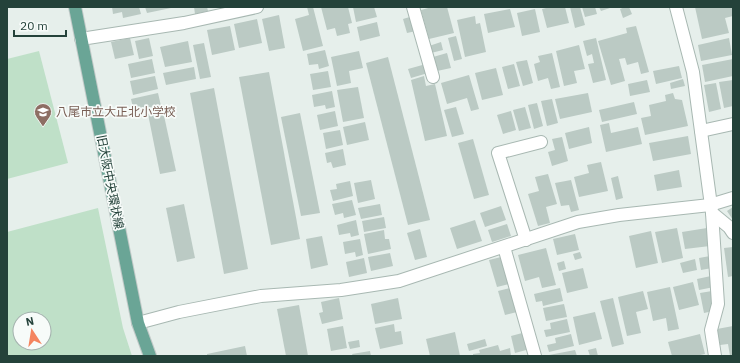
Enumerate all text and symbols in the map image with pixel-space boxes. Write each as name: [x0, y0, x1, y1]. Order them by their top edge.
scale bar: [14, 12, 66, 38]
text: 20 m: [20, 18, 48, 33]
school or university icon: 八尾市立大正北小学校: [33, 102, 53, 127]
place label: 八尾市立大正北小学校: [56, 104, 176, 119]
street label: 旧大阪中央環状線: [94, 133, 127, 230]
north arrow: [12, 311, 52, 351]
text: N: [25, 314, 35, 329]

